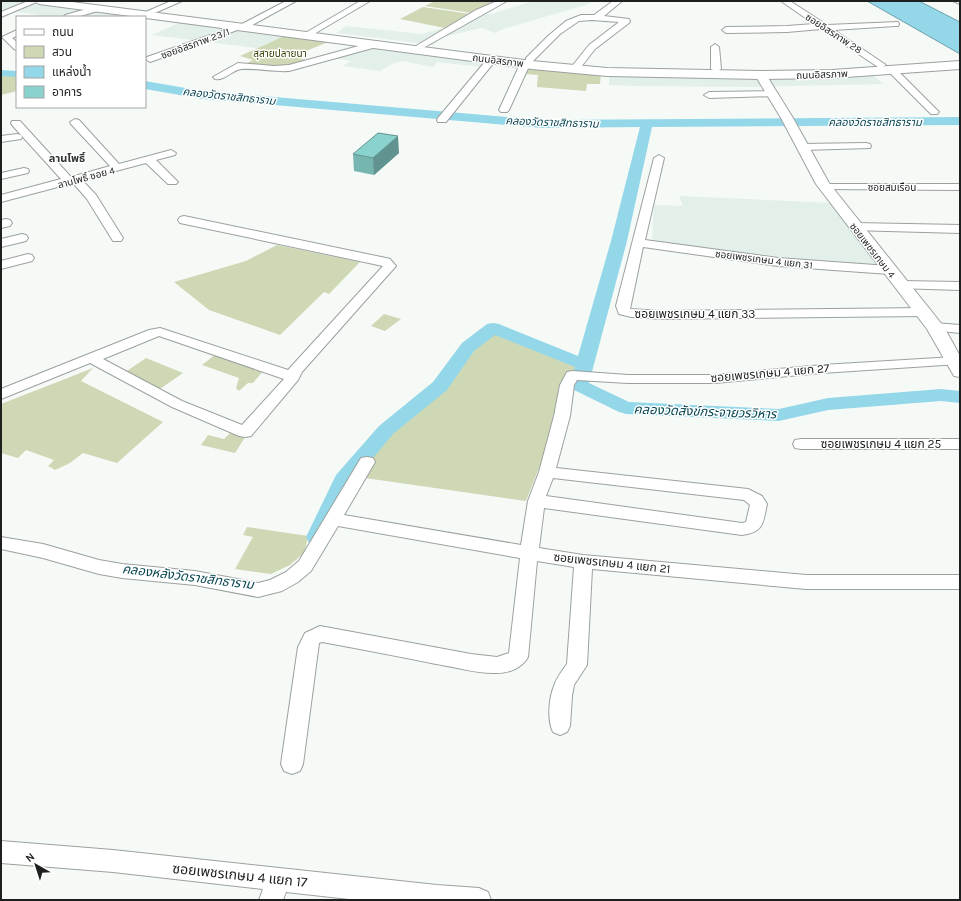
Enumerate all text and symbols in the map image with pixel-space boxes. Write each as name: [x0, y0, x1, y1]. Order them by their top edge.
street label: ซอยอิสรภาพ 28: [803, 11, 864, 57]
legend: [16, 16, 146, 108]
text: ถนน: [52, 25, 74, 39]
street label: ซอยอิสรภาพ 23/1: [159, 26, 231, 62]
text: สวน: [52, 45, 72, 59]
park label: สุสายปลายนา: [253, 48, 307, 60]
street label: ถนนอิสรภาพ: [472, 52, 524, 70]
text: แหล่งน้ำ: [52, 63, 91, 79]
street label: ถนนอิสรภาพ: [796, 68, 848, 82]
text: อาคาร: [52, 85, 82, 99]
water label: คลองวัดราชสิทธาราม: [182, 85, 277, 108]
water label: คลองวัดราชสิทธาราม: [505, 114, 600, 131]
water label: คลองวัดราชสิทธาราม: [828, 116, 923, 129]
district label: ลานโพธิ์: [49, 151, 86, 165]
street label: ลานโพธิ์ ซอย 4: [56, 164, 117, 191]
street label: ซอยสมเรือน: [868, 182, 916, 194]
street label: ซอยเพชรเกษม 4: [847, 221, 898, 281]
street label: ซอยเพชรเกษม 4 แยก 31: [714, 248, 813, 272]
street label: ซอยเพชรเกษม 4 แยก 33: [635, 307, 755, 321]
street label: ซอยเพชรเกษม 4 แยก 27: [710, 361, 830, 385]
water label: คลองวัดสังข์กระจายวรวิหาร: [633, 402, 778, 422]
street label: ซอยเพชรเกษม 4 แยก 25: [821, 437, 941, 451]
street label: ซอยเพชรเกษม 4 แยก 21: [553, 550, 671, 576]
water label: คลองหลังวัดราชสิทธาราม: [121, 561, 256, 592]
north arrow: [16, 845, 56, 885]
text: N: [23, 850, 37, 865]
street label: ซอยเพชรเกษม 4 แยก 17: [172, 860, 309, 891]

